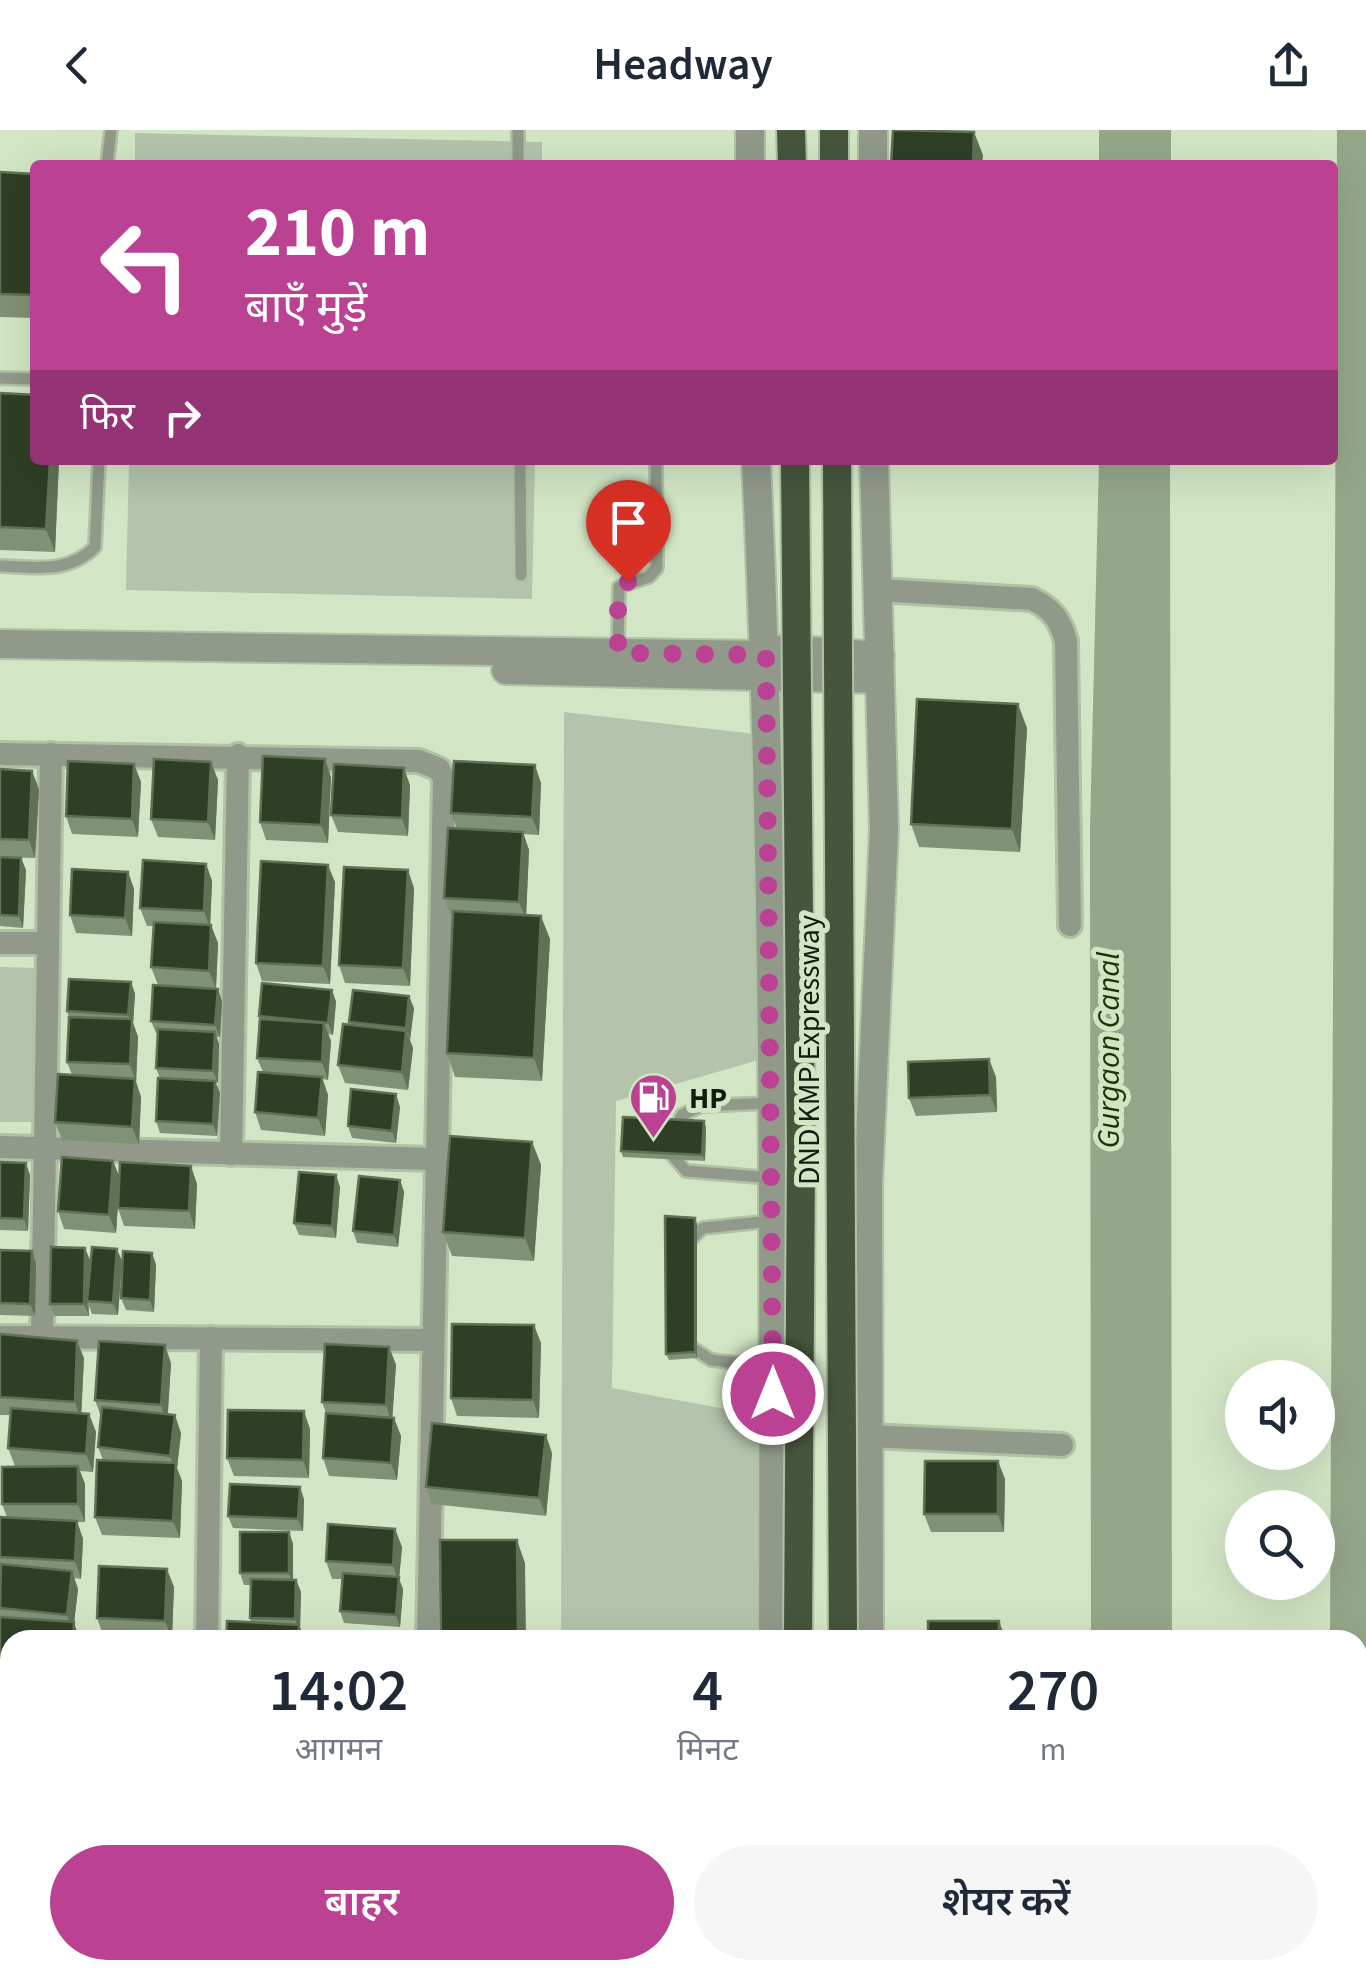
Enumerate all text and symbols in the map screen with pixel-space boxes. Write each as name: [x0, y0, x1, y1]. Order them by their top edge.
text: Headway: [593, 33, 773, 97]
icon: back: [50, 38, 105, 93]
icon: share: [1261, 38, 1316, 93]
text: 210 m: [245, 183, 430, 283]
icon: left: [80, 200, 210, 330]
text: बाएँ मुड़ें: [245, 276, 367, 340]
text: फिर: [80, 390, 135, 444]
icon: right: [155, 390, 210, 445]
pin: [586, 480, 671, 583]
icon: arrive: [601, 495, 656, 550]
street label: DND KMP Expressway: [788, 915, 831, 1185]
water label: Gurgaon Canal: [1086, 952, 1132, 1148]
fuel station icon: HP: [628, 1072, 680, 1140]
place label: HP: [689, 1077, 727, 1120]
position arrow: [721, 1342, 825, 1446]
map controls: [1225, 1360, 1335, 1600]
button: sound: [1225, 1360, 1335, 1470]
button: search: [1225, 1490, 1335, 1600]
text: 14:02: [269, 1649, 408, 1734]
text: 4: [692, 1649, 723, 1734]
text: 270: [1007, 1649, 1099, 1734]
text: आगमन: [295, 1727, 382, 1773]
text: मिनट: [677, 1727, 738, 1773]
text: m: [1040, 1727, 1066, 1773]
button: बाहर: [50, 1845, 674, 1960]
button: शेयर करें: [694, 1845, 1318, 1960]

